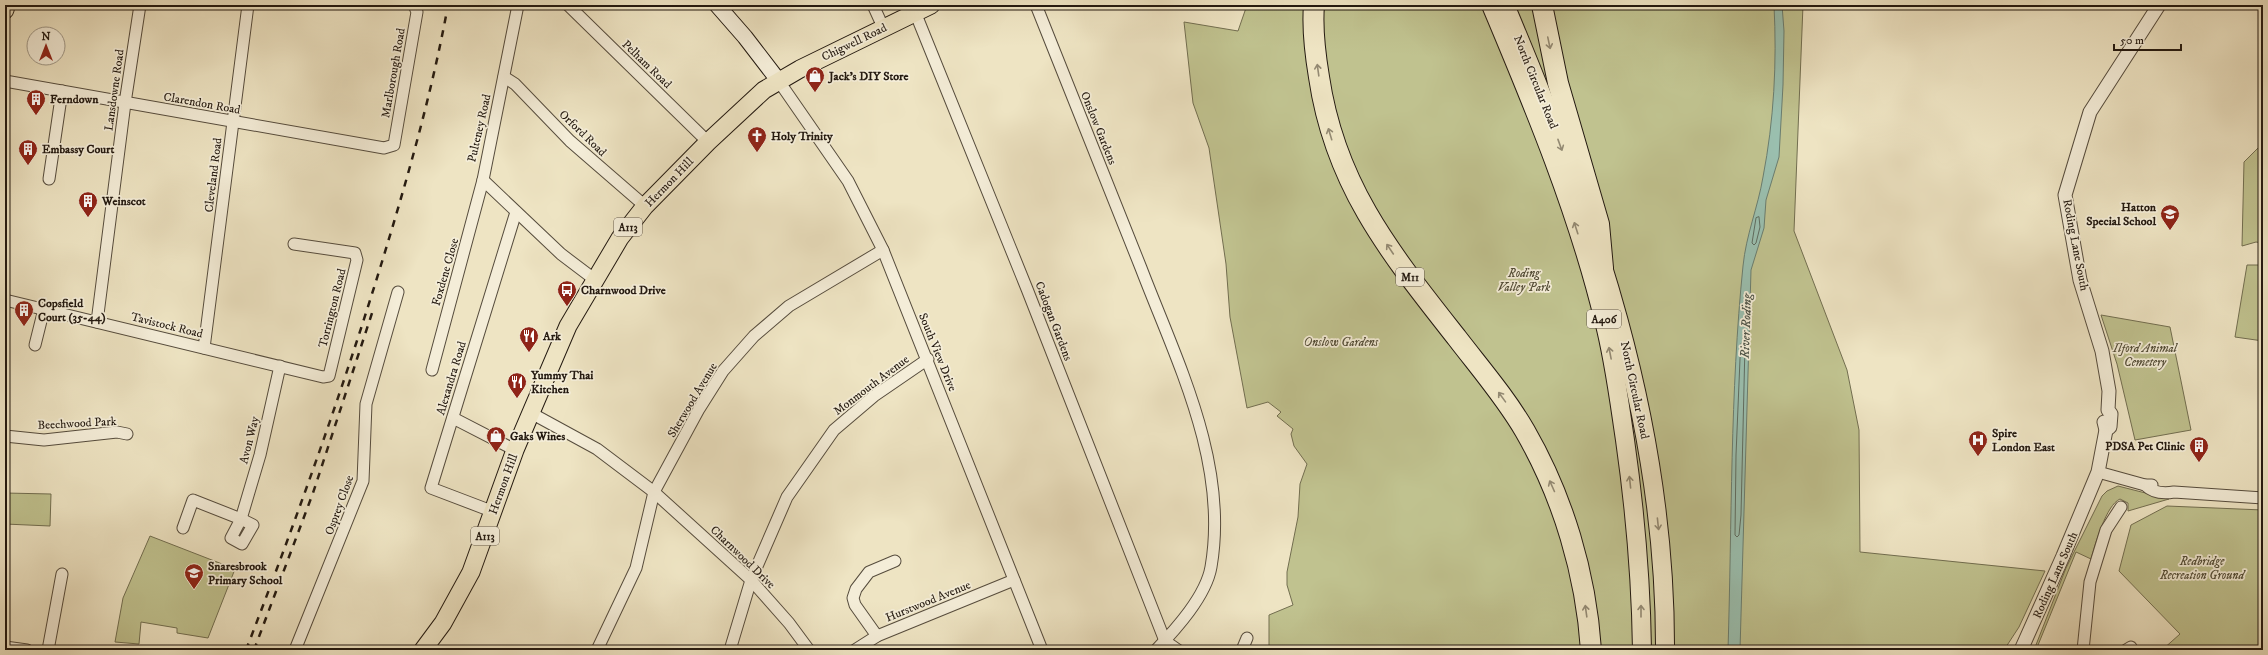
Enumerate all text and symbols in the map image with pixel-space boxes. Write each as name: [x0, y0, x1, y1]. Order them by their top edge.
street label: Chigwell Road: [819, 20, 889, 65]
north arrow: [26, 26, 66, 66]
scale bar: [2114, 26, 2181, 52]
street label: Marlborough Road: [378, 27, 409, 119]
text: N: [41, 30, 51, 44]
street label: North Circular Road: [1510, 33, 1561, 131]
text: 50 m: [2120, 33, 2144, 48]
one-way arrow: [1546, 36, 1554, 49]
street label: Pelham Road: [619, 37, 675, 92]
street label: Lansdowne Road: [101, 48, 128, 132]
one-way arrow: [1314, 64, 1322, 77]
shop icon: Jack's DIY Store: [804, 65, 826, 93]
place label: Jack's DIY Store: [827, 69, 909, 84]
building icon: Ferndown: [25, 88, 47, 116]
street label: Clarendon Road: [162, 89, 242, 118]
street label: Onslow Gardens: [1077, 89, 1120, 167]
place label: Ferndown: [50, 92, 99, 107]
street label: Pulteney Road: [464, 93, 495, 164]
street label: Orford Road: [556, 107, 610, 160]
church icon: Holy Trinity: [746, 125, 768, 153]
place label: Holy Trinity: [771, 129, 833, 144]
one-way arrow: [1326, 129, 1334, 141]
street label: Cleveland Road: [201, 137, 226, 213]
building icon: Embassy Court: [17, 138, 39, 166]
one-way arrow: [1557, 139, 1565, 151]
place label: Embassy Court: [42, 142, 115, 157]
street label: Hermon Hill: [642, 154, 697, 210]
building icon: Weinscot: [77, 190, 99, 218]
place label: Weinscot: [101, 194, 146, 209]
street label: Roding Lane South: [2059, 198, 2092, 293]
place label: Hatton Special School: [2086, 200, 2157, 229]
school or university icon: Hatton Special School: [2159, 203, 2181, 231]
road number: A113: [614, 218, 642, 236]
one-way arrow: [1572, 222, 1580, 234]
street label: Foxdene Close: [429, 237, 462, 308]
one-way arrow: [1386, 244, 1394, 255]
park label: Roding Valley Park: [1498, 266, 1550, 295]
street label: Torrington Road: [315, 267, 350, 349]
road number: M11: [1396, 268, 1424, 286]
bus stop icon: Charnwood Drive: [556, 279, 578, 307]
street label: Cadogan Gardens: [1032, 279, 1076, 363]
place label: Charnwood Drive: [581, 283, 666, 298]
water label: River Roding: [1737, 292, 1755, 360]
place label: Copsfield Court (35-44): [38, 296, 106, 325]
building icon: Copsfield Court (35-44): [13, 299, 35, 327]
street label: Tavistock Road: [129, 309, 204, 342]
road number: A406: [1587, 310, 1621, 328]
street label: South View Drive: [915, 311, 960, 394]
restaurant icon: Ark: [518, 325, 540, 353]
place label: Ark: [542, 329, 562, 344]
park label: Onslow Gardens: [1304, 335, 1379, 350]
street label: Alexandra Road: [433, 339, 470, 417]
street label: North Circular Road: [1617, 340, 1652, 440]
park label: Ilford Animal Cemetery: [2112, 341, 2179, 370]
one-way arrow: [1606, 347, 1614, 360]
street label: Monmouth Avenue: [831, 352, 912, 419]
street label: Sherwood Avenue: [664, 360, 721, 440]
place label: Yummy Thai Kitchen: [530, 368, 593, 397]
restaurant icon: Yummy Thai Kitchen: [506, 371, 528, 399]
one-way arrow: [1498, 392, 1506, 403]
street label: Beechwood Park: [37, 414, 117, 433]
street label: Avon Way: [236, 415, 263, 465]
shop icon: Gaks Wines: [485, 425, 507, 453]
place label: Spire London East: [1992, 426, 2055, 455]
place label: Gaks Wines: [510, 429, 565, 444]
hospital icon: Spire London East: [1967, 429, 1989, 457]
building icon: PDSA Pet Clinic: [2188, 435, 2210, 463]
place label: PDSA Pet Clinic: [2105, 439, 2186, 454]
street label: Hermon Hill: [486, 451, 521, 517]
street label: Osprey Close: [322, 473, 357, 537]
one-way arrow: [1627, 475, 1634, 488]
one-way arrow: [1548, 481, 1555, 493]
one-way arrow: [1655, 517, 1662, 530]
street label: Charnwood Drive: [707, 523, 778, 592]
road number: A113: [471, 527, 499, 545]
street label: Roding Lane South: [2030, 529, 2082, 621]
park label: Redbridge Recreation Ground: [2159, 554, 2246, 583]
place label: Snaresbrook Primary School: [208, 559, 283, 588]
school or university icon: Snaresbrook Primary School: [183, 562, 205, 590]
street label: Hurstwood Avenue: [883, 578, 973, 625]
one-way arrow: [1582, 605, 1590, 618]
one-way arrow: [1638, 605, 1645, 618]

